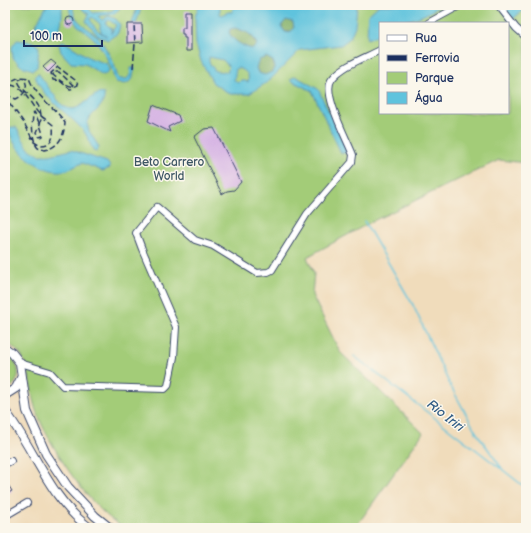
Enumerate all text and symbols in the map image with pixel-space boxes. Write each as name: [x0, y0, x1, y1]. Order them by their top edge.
scale bar: [24, 22, 102, 48]
legend: [379, 22, 509, 114]
text: 100 m: [30, 29, 62, 44]
text: Rua: [415, 31, 437, 46]
text: Ferrovia: [415, 51, 460, 66]
text: Parque: [415, 71, 454, 86]
text: Água: [415, 89, 443, 106]
park label: Beto Carrero World: [134, 155, 204, 184]
water label: Rio Iriri: [424, 396, 468, 436]

